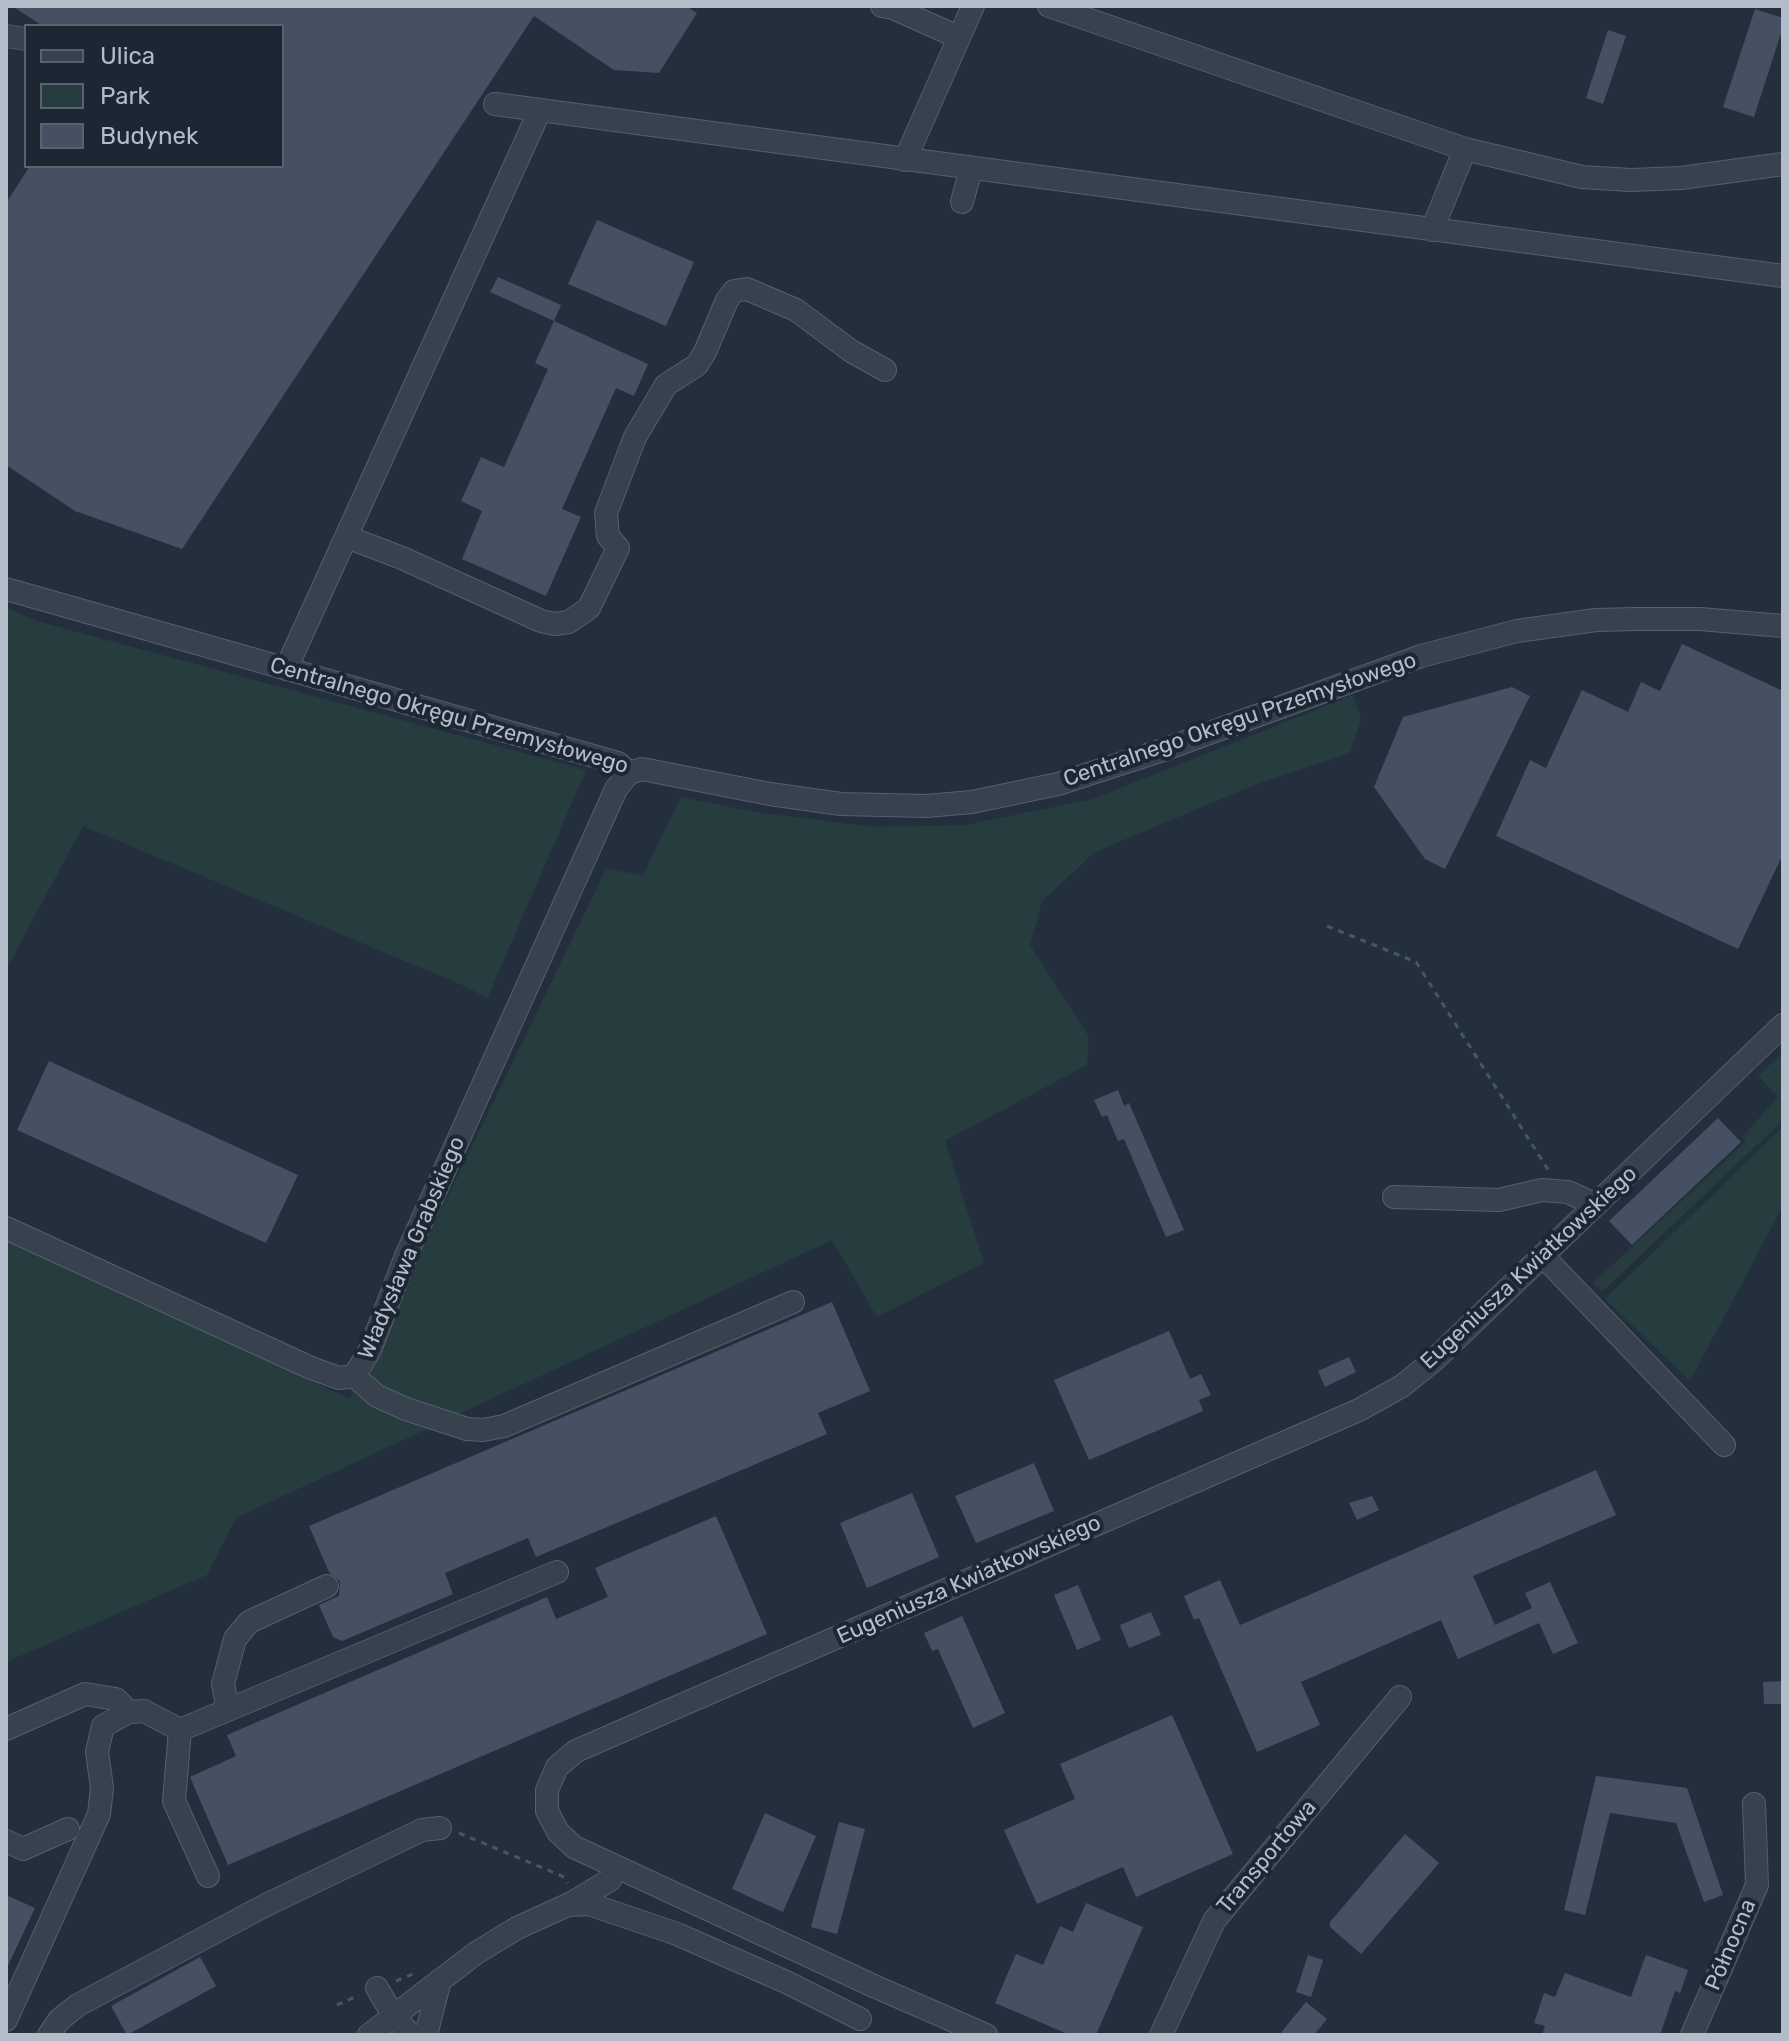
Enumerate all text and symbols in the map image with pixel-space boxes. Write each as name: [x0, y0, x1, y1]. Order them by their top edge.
legend: [24, 24, 284, 168]
text: Ulica: [100, 42, 155, 70]
text: Park: [100, 82, 150, 110]
text: Budynek: [100, 122, 198, 150]
street label: Centralnego Okręgu Przemysłowego: [1060, 647, 1420, 793]
street label: Centralnego Okręgu Przemysłowego: [267, 652, 631, 780]
street label: Władysława Grabskiego: [353, 1133, 471, 1363]
street label: Eugeniusza Kwiatkowskiego: [1415, 1161, 1643, 1375]
street label: Eugeniusza Kwiatkowskiego: [833, 1510, 1105, 1650]
street label: Transportowa: [1212, 1795, 1322, 1919]
street label: Północna: [1700, 1896, 1762, 1994]

